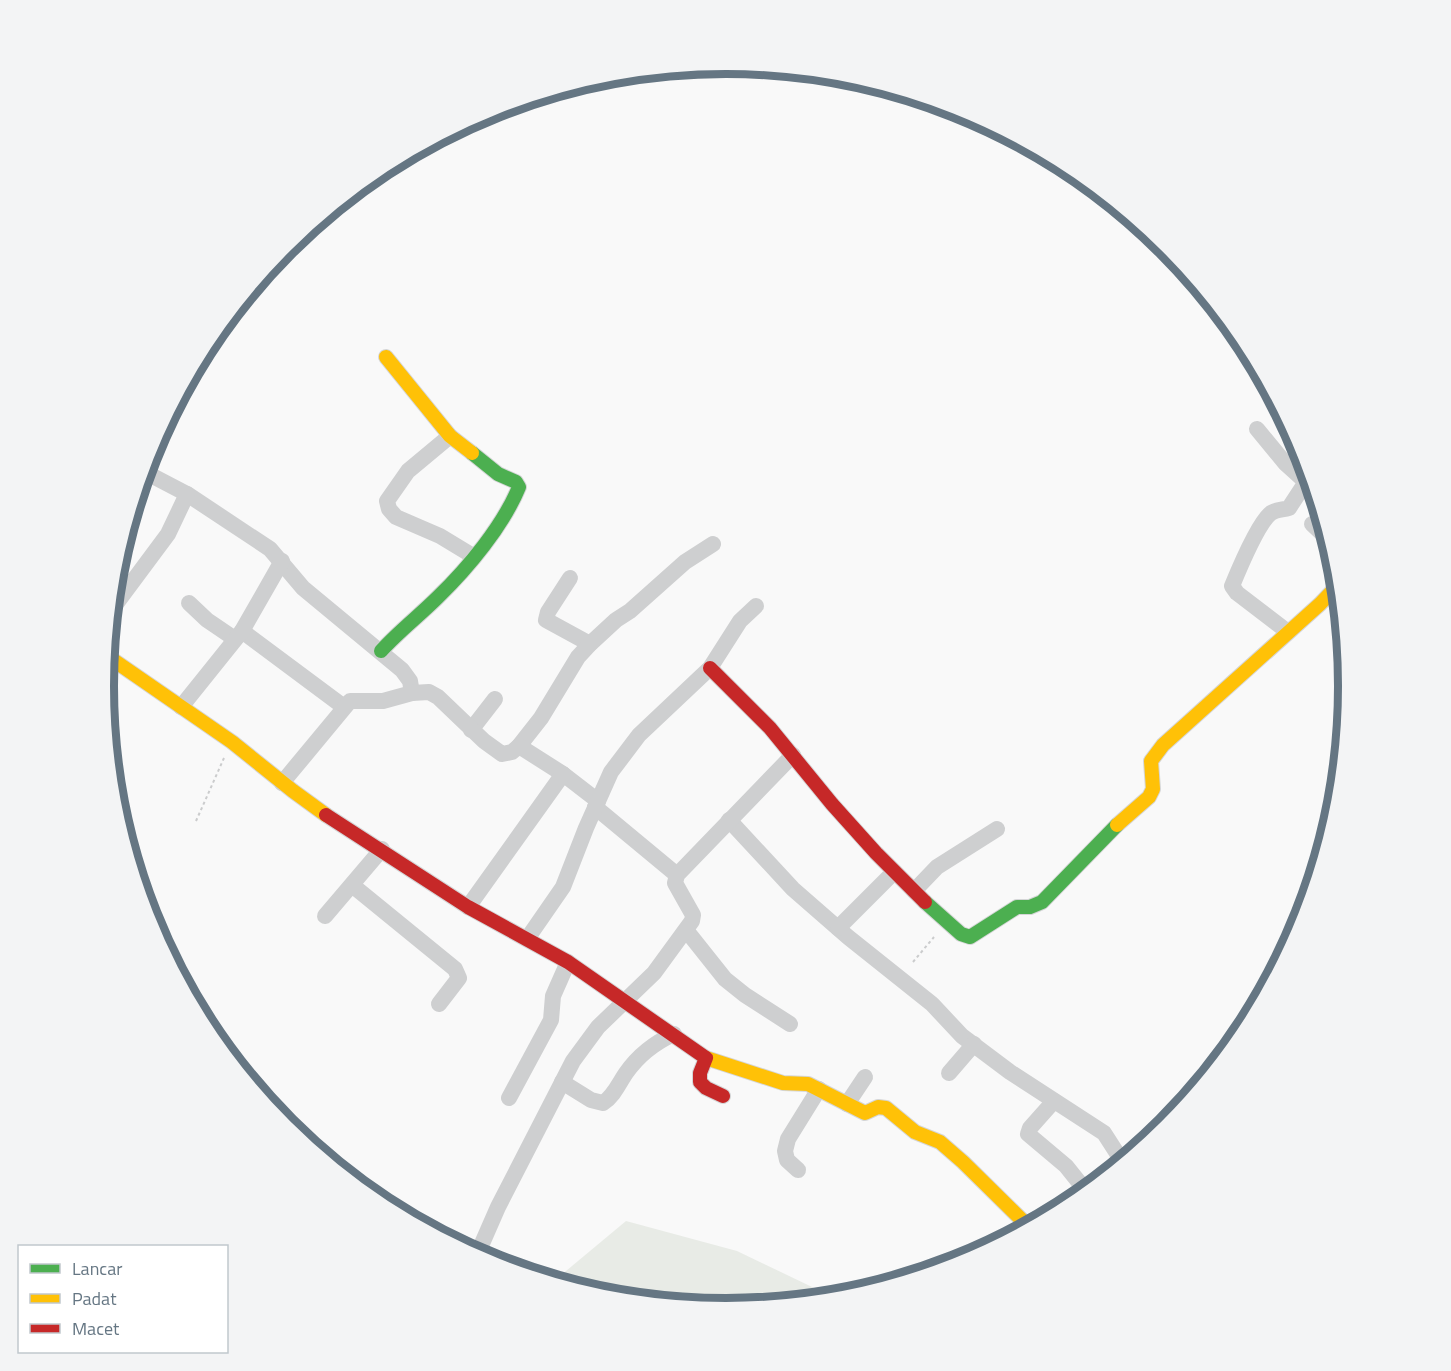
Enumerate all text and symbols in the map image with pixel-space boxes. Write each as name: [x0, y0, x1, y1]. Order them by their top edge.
legend: [18, 1245, 228, 1353]
text: Lancar: [72, 1255, 122, 1282]
text: Padat: [72, 1285, 117, 1312]
text: Macet: [72, 1315, 120, 1342]

